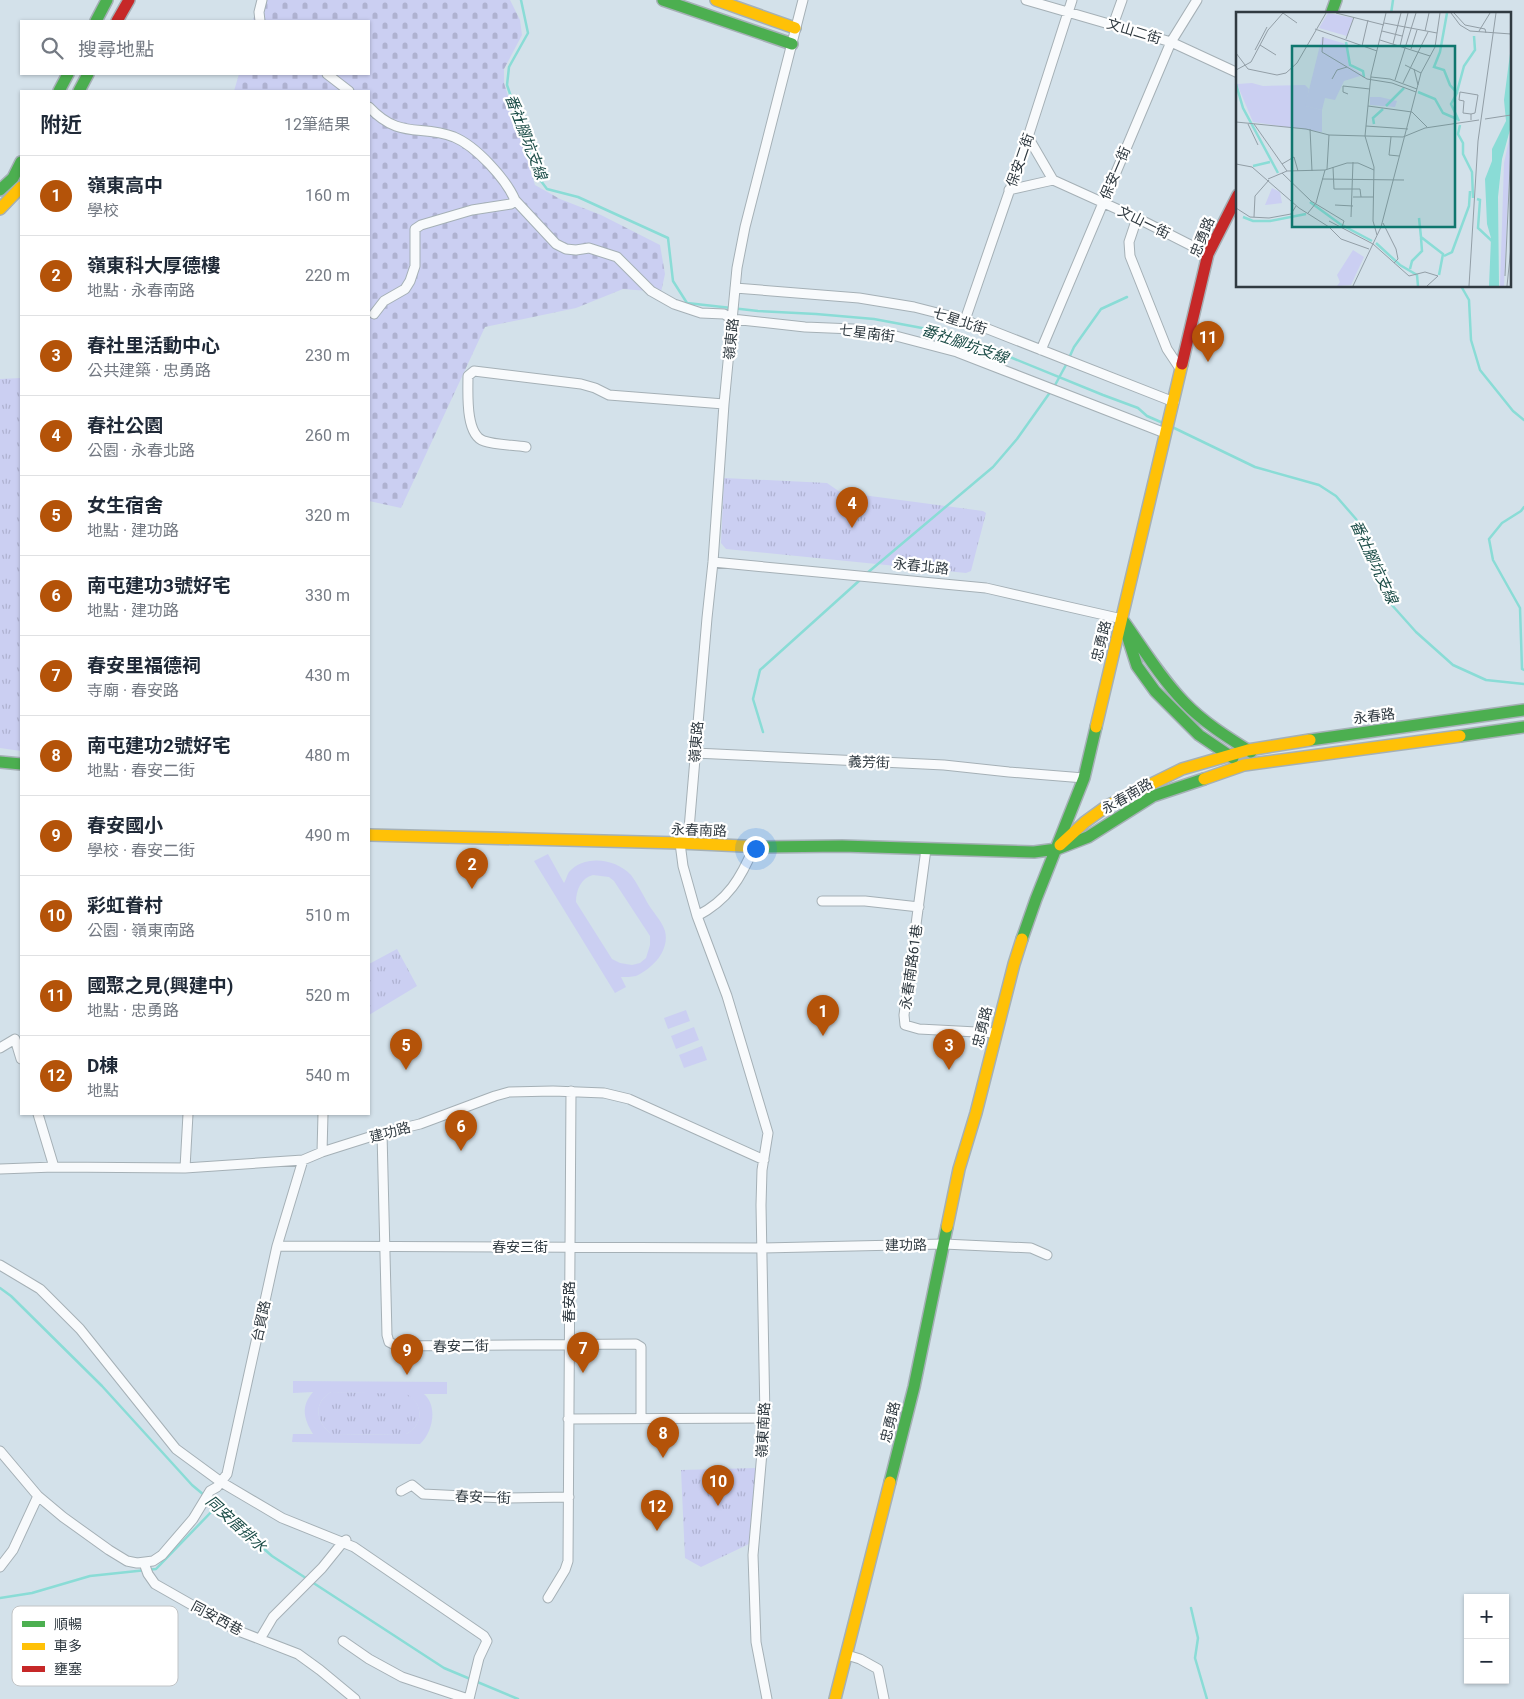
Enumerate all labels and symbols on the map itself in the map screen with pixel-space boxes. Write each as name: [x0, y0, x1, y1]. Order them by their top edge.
inset map: [1236, 12, 1512, 288]
street label: 文山二街: [1105, 15, 1163, 47]
water label: 番社腳坑支線: [501, 92, 551, 184]
street label: 保安二街: [1003, 131, 1037, 189]
street label: 保安一街: [1097, 144, 1133, 202]
street label: 文山一街: [1115, 203, 1173, 241]
street label: 忠勇路: [1187, 215, 1217, 259]
street label: 七星北街: [931, 305, 989, 337]
street label: 嶺東路: [721, 317, 741, 361]
water label: 番社腳坑支線: [920, 321, 1012, 368]
pin: 11: [1192, 321, 1224, 362]
street label: 七星南街: [838, 322, 896, 344]
pin: 4: [836, 487, 868, 528]
water label: 番社腳坑支線: [1347, 517, 1402, 608]
street label: 永春北路: [892, 555, 950, 577]
street label: 忠勇路: [1088, 619, 1114, 663]
street label: 永春路: [1352, 706, 1396, 726]
street label: 嶺東路: [686, 720, 706, 764]
street label: 義芳街: [848, 753, 890, 771]
street label: 永春南路: [1099, 775, 1155, 817]
street label: 永春南路: [671, 821, 727, 839]
your location: [743, 836, 769, 862]
pin: 2: [456, 848, 488, 889]
street label: 永春南路61巷: [897, 923, 925, 1011]
pin: 1: [807, 995, 839, 1036]
street label: 忠勇路: [969, 1005, 995, 1049]
pin: 5: [390, 1029, 422, 1070]
pin: 3: [933, 1029, 965, 1070]
pin: 6: [445, 1110, 477, 1151]
street label: 建功路: [368, 1119, 412, 1145]
street label: 建功路: [885, 1237, 927, 1253]
street label: 春安三街: [492, 1239, 548, 1255]
street label: 春安路: [561, 1281, 577, 1323]
street label: 台貿路: [249, 1299, 273, 1343]
pin: 7: [567, 1332, 599, 1373]
pin: 9: [391, 1334, 423, 1375]
street label: 春安二街: [433, 1338, 489, 1354]
street label: 忠勇路: [877, 1400, 903, 1444]
street label: 嶺東南路: [754, 1402, 772, 1458]
pin: 8: [647, 1417, 679, 1458]
pin: 10: [702, 1465, 734, 1506]
street label: 春安一街: [455, 1488, 511, 1506]
pin: 12: [641, 1490, 673, 1531]
water label: 同安厝排水: [202, 1492, 271, 1556]
street label: 同安西巷: [189, 1598, 245, 1638]
legend: [12, 1606, 178, 1686]
text: 順暢: [54, 1616, 82, 1632]
text: 車多: [54, 1638, 82, 1654]
text: 壅塞: [54, 1661, 82, 1677]

